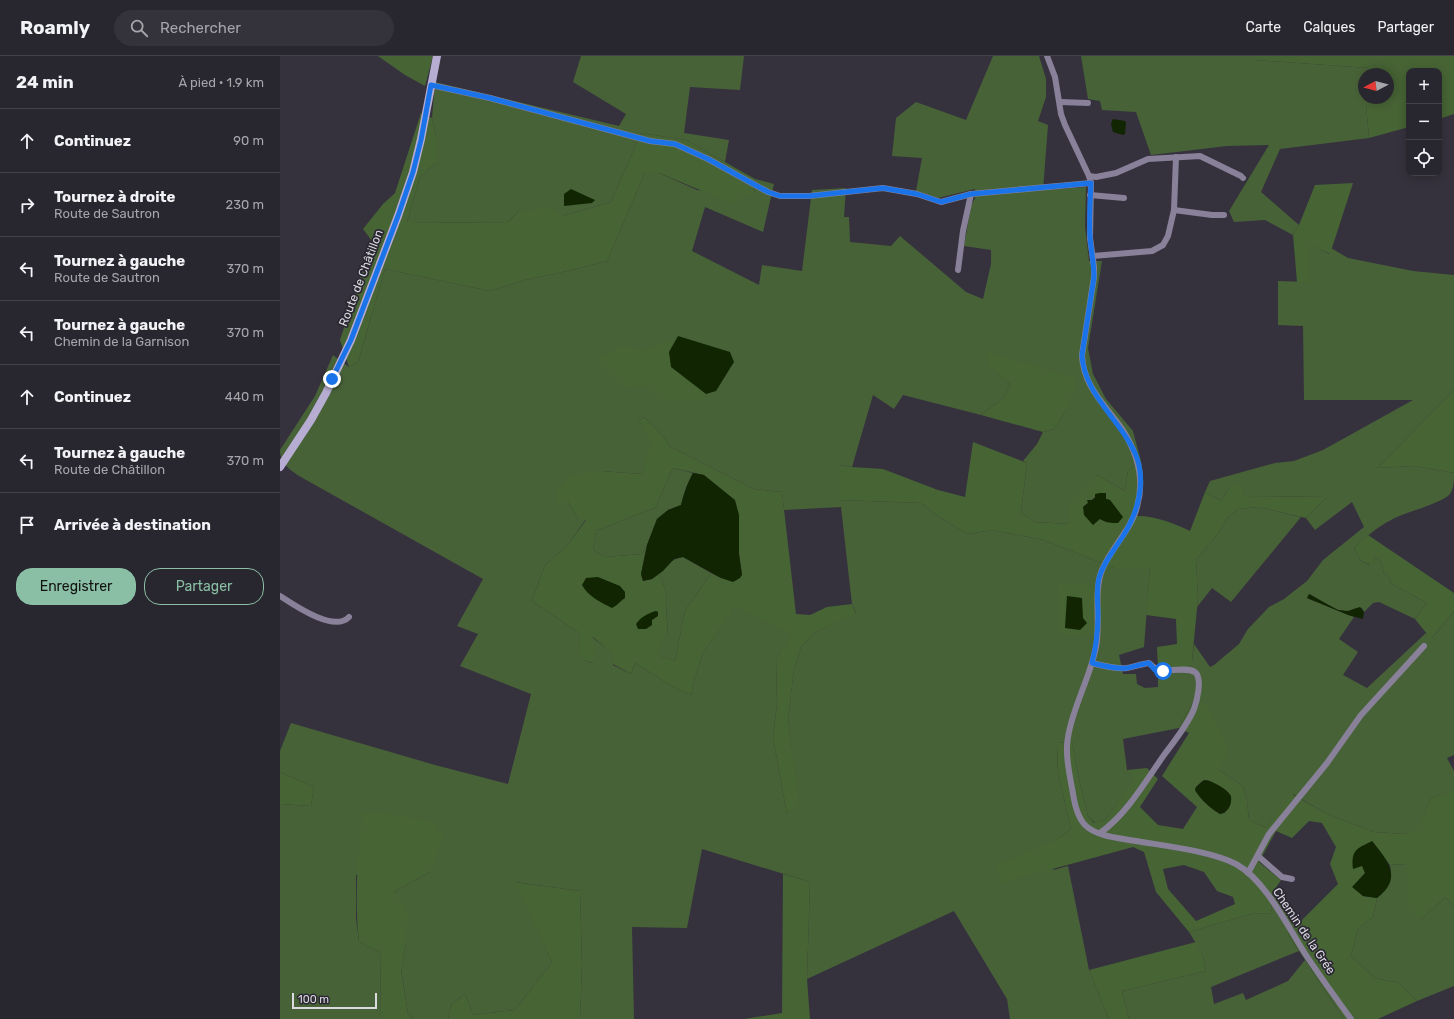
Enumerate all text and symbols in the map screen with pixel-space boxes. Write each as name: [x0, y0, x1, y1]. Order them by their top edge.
search box: [114, 10, 394, 46]
text: Roamly: [20, 16, 90, 39]
icon: search: [128, 17, 150, 39]
text: Rechercher: [160, 19, 241, 37]
text: Carte: [1245, 19, 1281, 36]
text: Calques: [1303, 19, 1355, 36]
text: Partager: [1377, 19, 1434, 36]
north arrow: [1358, 68, 1394, 104]
map controls: [1406, 68, 1442, 176]
button: +: [1406, 68, 1442, 104]
text: 24 min: [16, 72, 74, 92]
text: À pied · 1.9 km: [178, 75, 264, 90]
button: −: [1406, 104, 1442, 140]
icon: ahead: [16, 130, 38, 152]
text: Continuez: [54, 132, 131, 150]
text: 90 m: [233, 133, 264, 148]
button: locate: [1406, 140, 1442, 176]
text: Tournez à droite: [54, 188, 175, 206]
icon: right: [16, 194, 38, 216]
text: 230 m: [226, 197, 264, 212]
text: Route de Sautron: [54, 206, 160, 221]
street label: Route de Châtillon: [336, 228, 386, 328]
text: Tournez à gauche: [54, 252, 185, 270]
icon: left: [16, 258, 38, 280]
text: 370 m: [227, 261, 264, 276]
text: Route de Sautron: [54, 270, 160, 285]
text: Tournez à gauche: [54, 316, 185, 334]
icon: left: [16, 322, 38, 344]
text: 370 m: [227, 325, 264, 340]
text: Chemin de la Garnison: [54, 334, 189, 349]
route end: [323, 370, 341, 388]
icon: ahead: [16, 386, 38, 408]
text: Continuez: [54, 388, 131, 406]
text: 440 m: [225, 389, 264, 404]
text: Tournez à gauche: [54, 444, 185, 462]
icon: left: [16, 450, 38, 472]
text: 370 m: [227, 453, 264, 468]
text: Route de Châtillon: [54, 462, 165, 477]
icon: arrive: [16, 514, 38, 536]
text: Arrivée à destination: [54, 516, 211, 534]
button: Enregistrer: [16, 568, 136, 605]
button: Partager: [144, 568, 264, 605]
route start: [1154, 662, 1172, 680]
street label: Chemin de la Grée: [1270, 885, 1338, 977]
scale bar: [292, 991, 377, 1010]
text: 100 m: [298, 993, 329, 1006]

